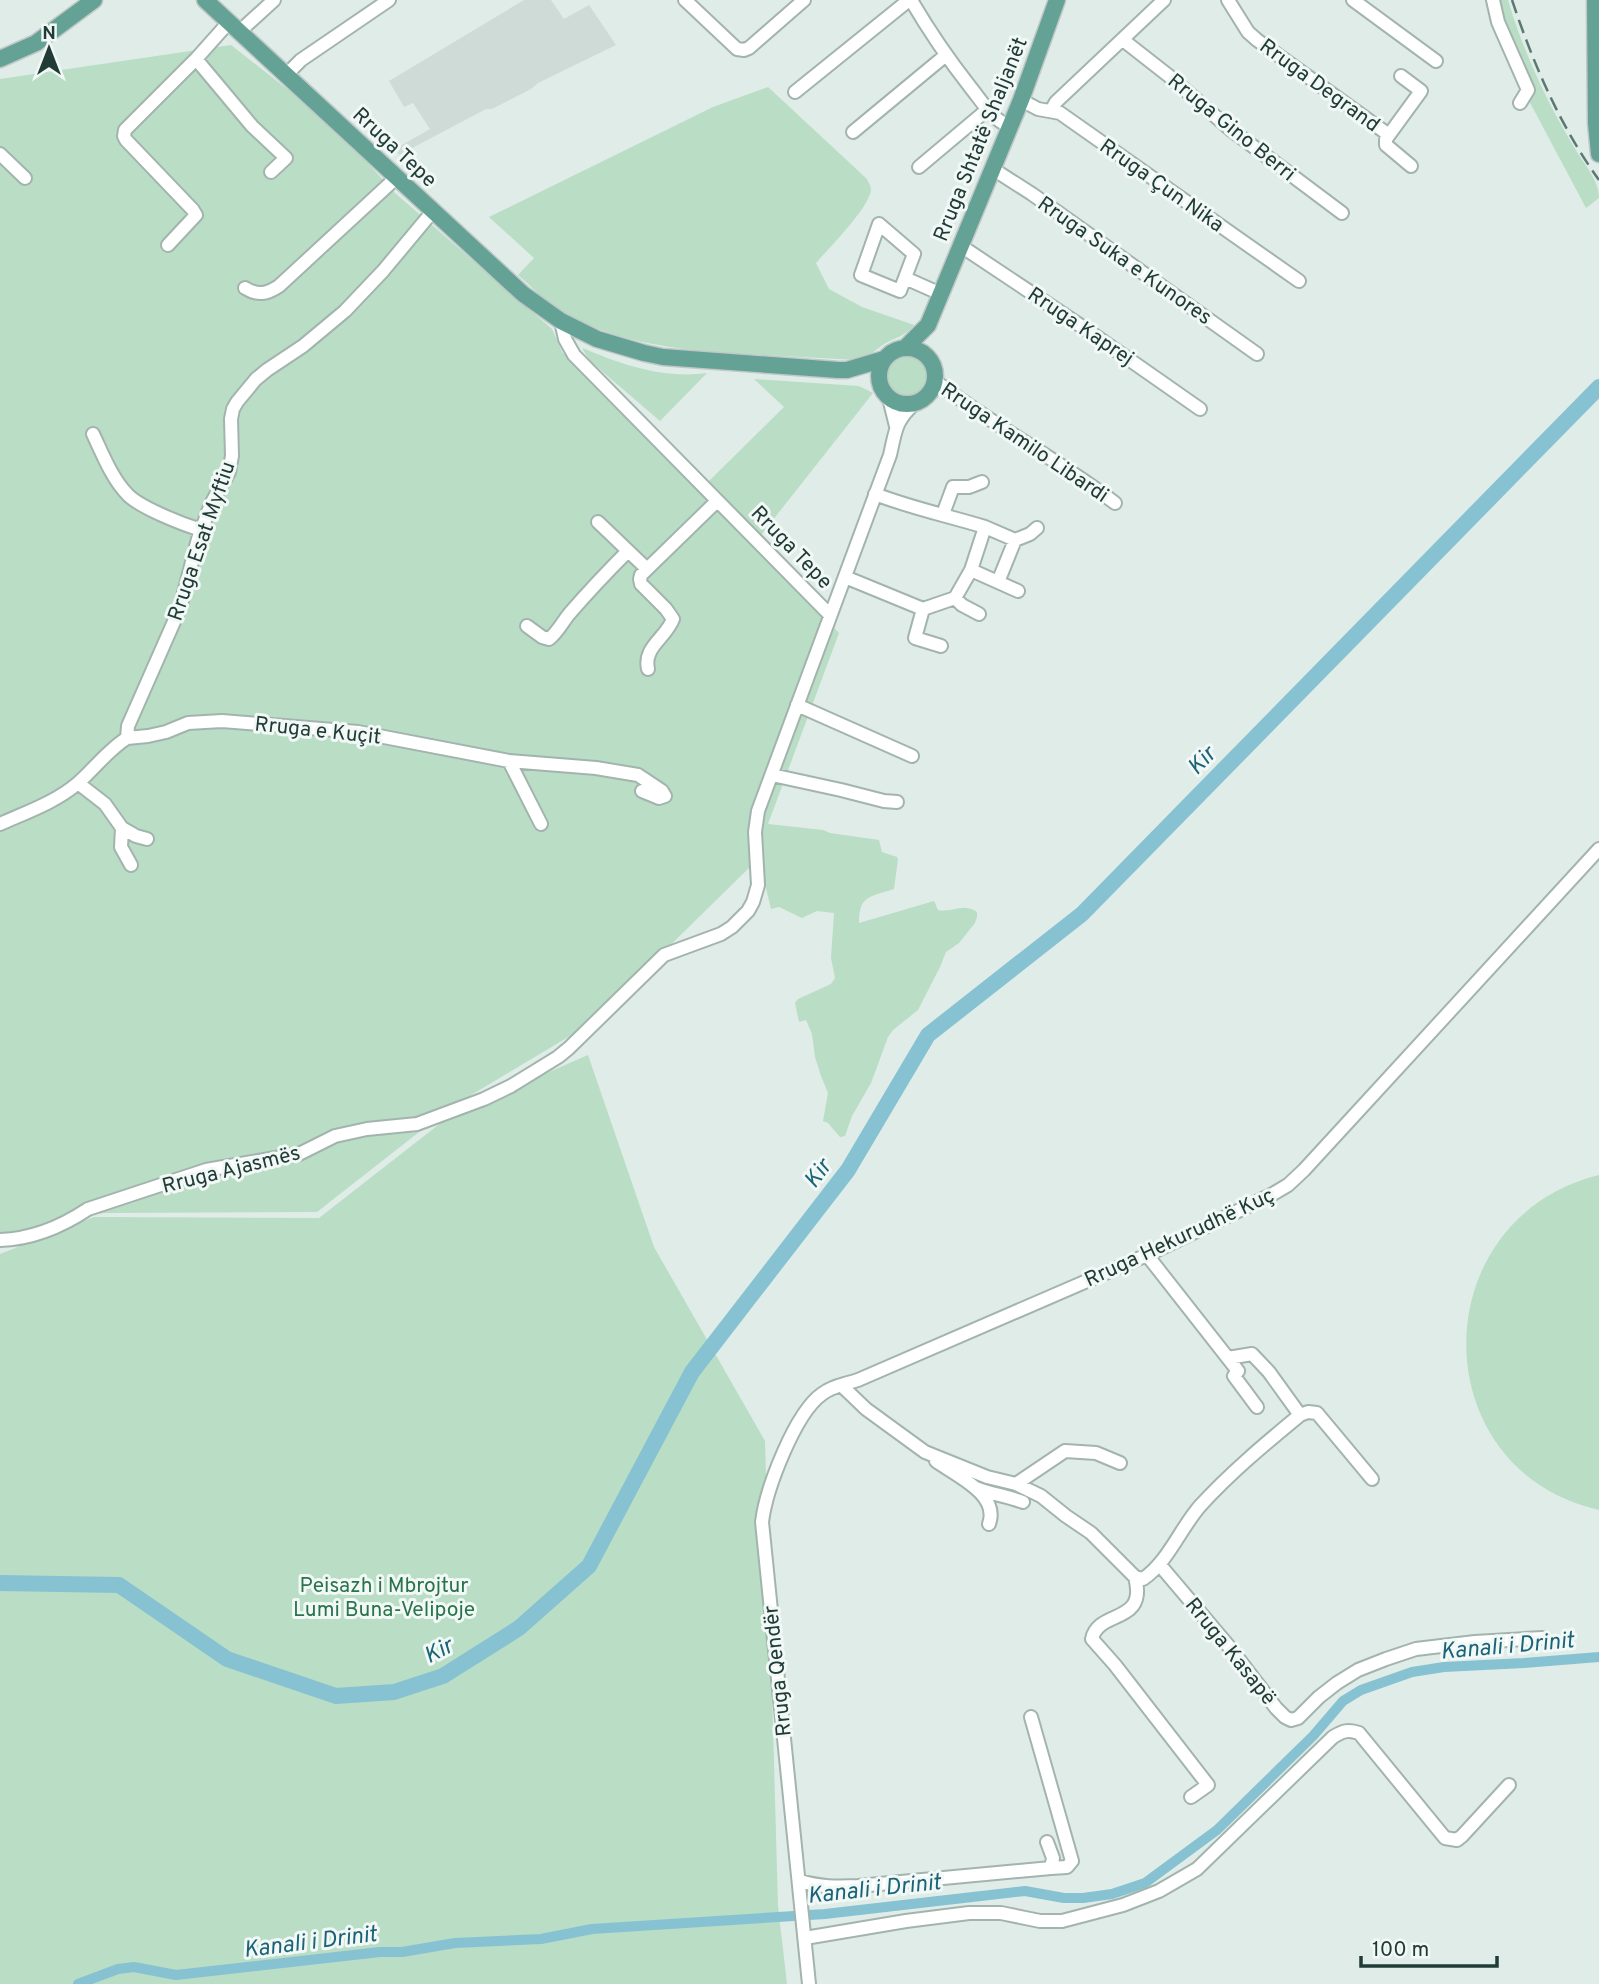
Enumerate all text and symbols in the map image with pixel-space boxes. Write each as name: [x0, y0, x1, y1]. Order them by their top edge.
north arrow: [14, 14, 84, 84]
text: N: [42, 22, 56, 46]
street label: Rruga Shtatë Shaljanët: [928, 33, 1035, 246]
street label: Rruga Degrand: [1254, 33, 1385, 139]
street label: Rruga Gino Berri: [1162, 68, 1301, 188]
street label: Rruga Tepe: [346, 102, 442, 194]
street label: Rruga Çun Nika: [1094, 133, 1229, 239]
street label: Rruga Suka e Kunores: [1032, 191, 1217, 332]
street label: Rruga Kaprej: [1022, 282, 1138, 373]
street label: Rruga Kamilo Libardi: [935, 377, 1113, 510]
street label: Rruga Esat Myftiu: [162, 458, 242, 625]
street label: Rruga Tepe: [744, 500, 837, 596]
street label: Rruga e Kuçit: [253, 711, 382, 752]
water label: Kir: [1182, 740, 1225, 782]
street label: Rruga Ajasmës: [159, 1140, 303, 1201]
water label: Kir: [799, 1152, 841, 1195]
street label: Rruga Hekurudhë Kuç: [1080, 1183, 1279, 1294]
park label: Peisazh i Mbrojtur Lumi Buna-Velipoje: [293, 1573, 475, 1624]
street label: Rruga Kasapë: [1178, 1593, 1281, 1711]
street label: Rruga Qendër: [758, 1604, 799, 1738]
water label: Kanali i Drinit: [1439, 1627, 1577, 1668]
water label: Kir: [420, 1632, 461, 1672]
water label: Kanali i Drinit: [806, 1869, 944, 1912]
water label: Kanali i Drinit: [242, 1921, 380, 1966]
scale bar: [1361, 1924, 1498, 1968]
text: 100 m: [1372, 1937, 1429, 1964]

